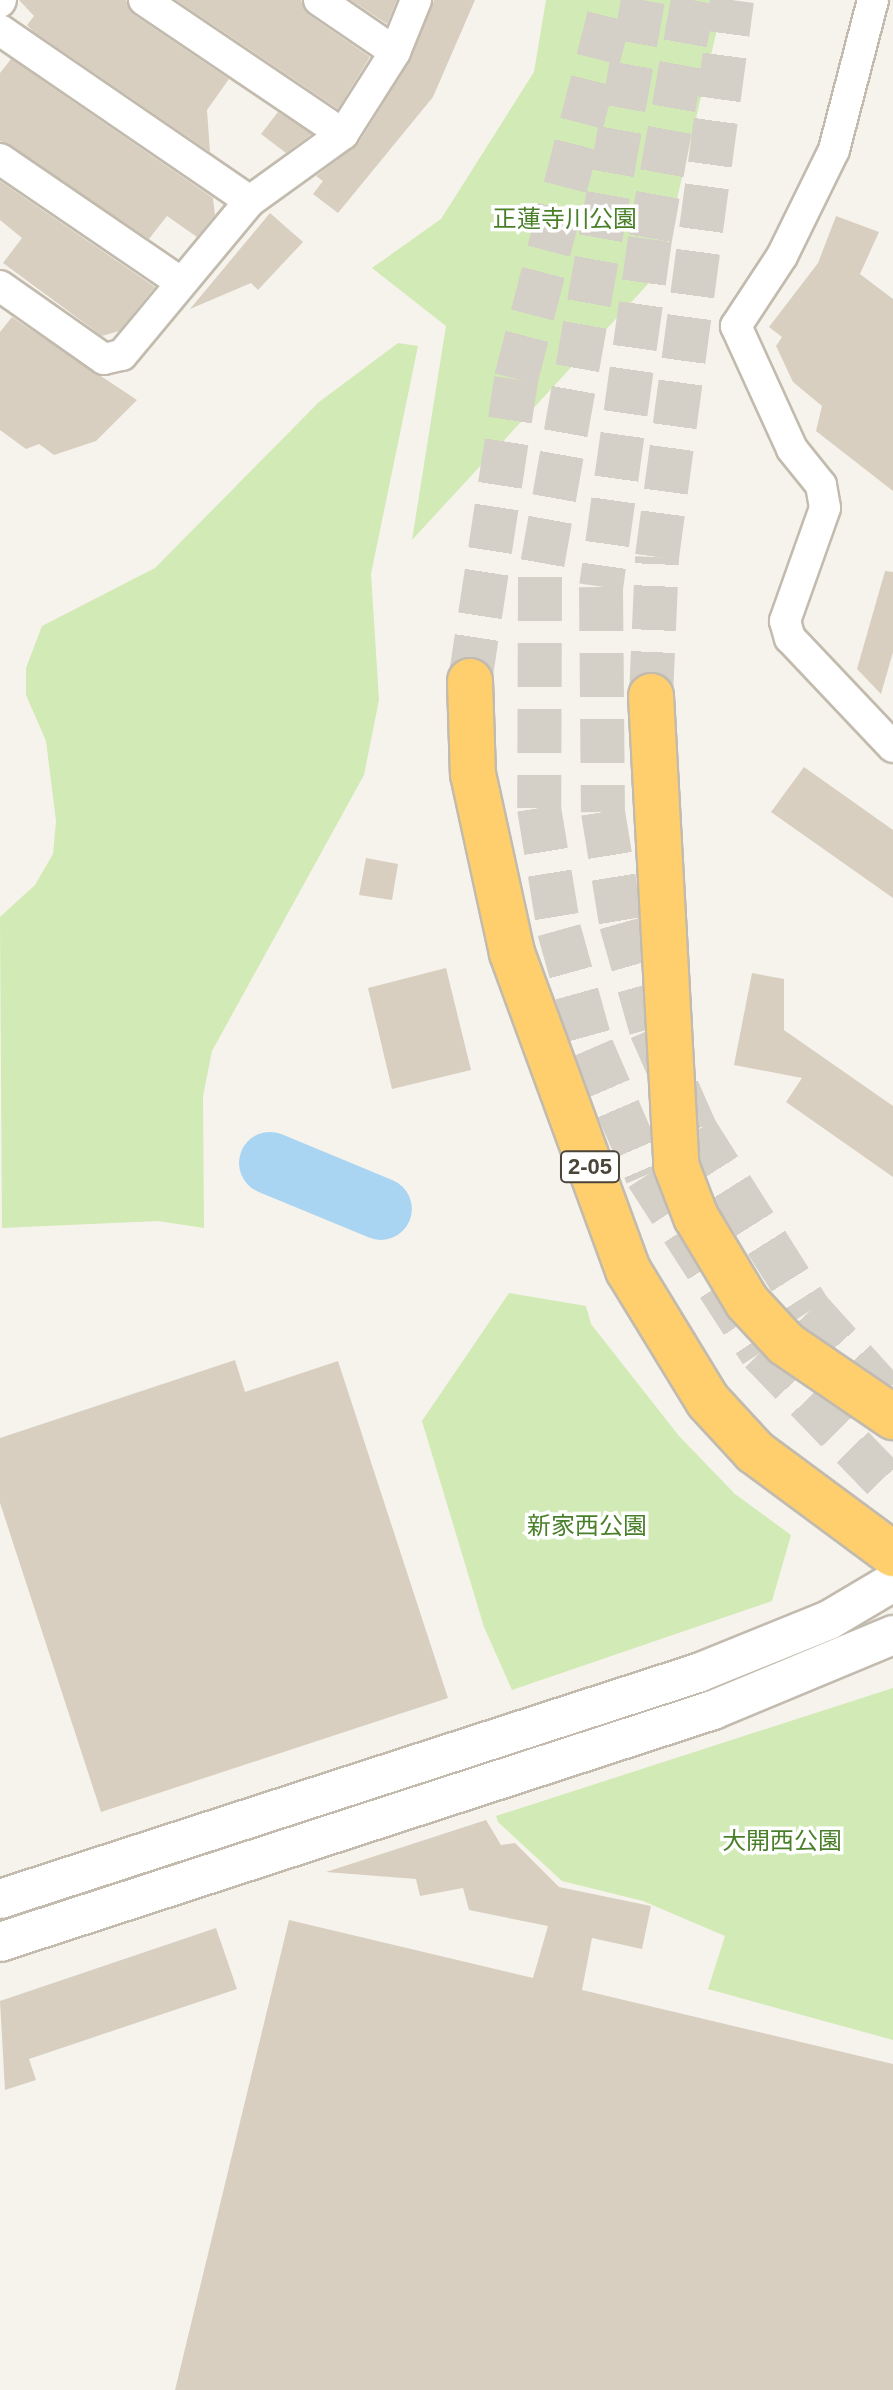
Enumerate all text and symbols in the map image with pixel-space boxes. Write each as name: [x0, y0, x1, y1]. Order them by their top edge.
park label: 正蓮寺川公園: [493, 205, 637, 233]
road number: 2-05: [558, 1149, 622, 1185]
park label: 新家西公園: [527, 1512, 647, 1540]
park label: 大開西公園: [722, 1827, 842, 1855]

